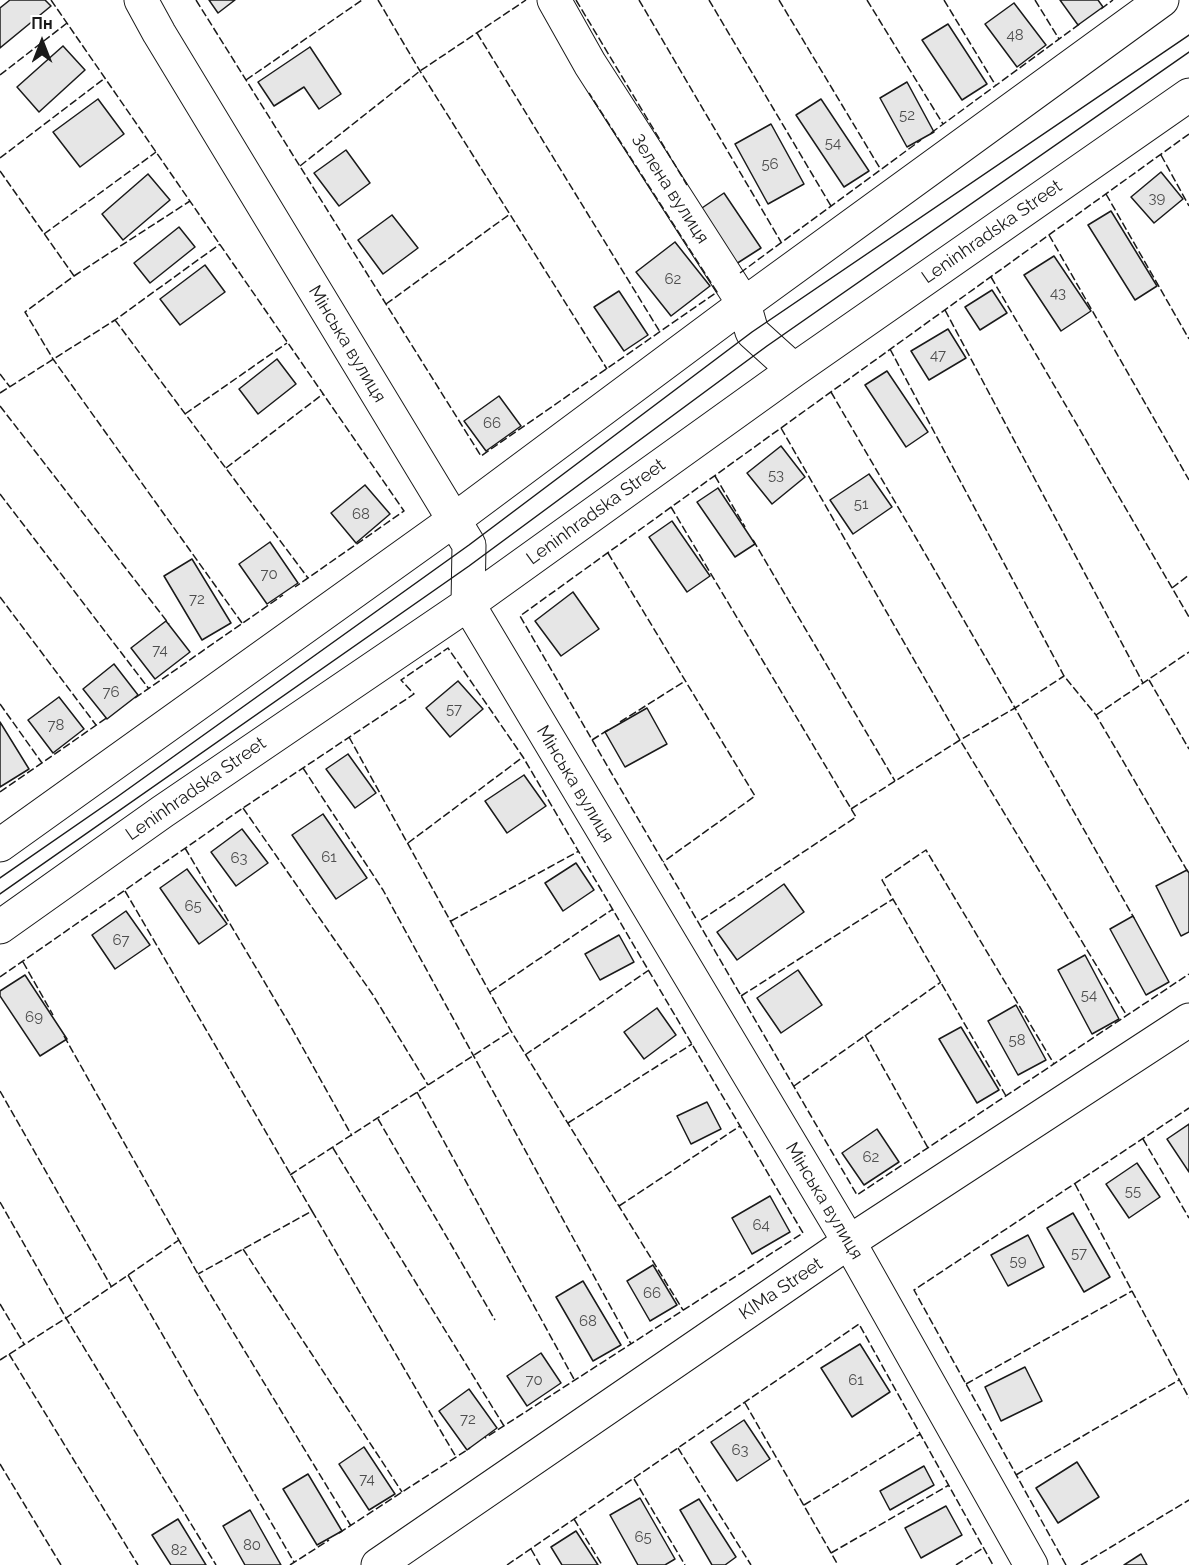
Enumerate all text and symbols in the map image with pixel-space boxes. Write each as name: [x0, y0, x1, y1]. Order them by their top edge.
north arrow: [12, 12, 72, 72]
text: Пн: [31, 14, 53, 33]
house number: 48: [1006, 26, 1024, 44]
house number: 52: [899, 106, 915, 124]
street label: Зелена вулиця: [627, 130, 713, 248]
house number: 54: [825, 134, 841, 152]
house number: 56: [761, 155, 779, 173]
street label: Leninhradska Street: [918, 176, 1066, 288]
house number: 39: [1149, 189, 1165, 207]
house number: 62: [665, 270, 681, 288]
street label: Мінська вулиця: [304, 282, 390, 406]
house number: 43: [1050, 284, 1066, 302]
house number: 47: [930, 346, 946, 364]
house number: 66: [483, 414, 501, 432]
street label: Leninhradska Street: [522, 454, 670, 570]
house number: 53: [768, 466, 784, 484]
house number: 51: [854, 495, 868, 513]
house number: 68: [352, 505, 370, 523]
house number: 70: [260, 565, 278, 583]
house number: 72: [189, 590, 205, 608]
house number: 74: [152, 641, 168, 659]
house number: 76: [102, 683, 120, 701]
house number: 57: [446, 700, 462, 718]
house number: 78: [48, 716, 64, 734]
street label: Мінська вулиця: [532, 722, 618, 846]
street label: Leninhradska Street: [122, 733, 270, 845]
house number: 61: [321, 848, 337, 866]
house number: 63: [230, 849, 248, 867]
house number: 65: [184, 897, 202, 915]
house number: 67: [112, 931, 130, 949]
house number: 54: [1081, 986, 1097, 1004]
house number: 69: [25, 1008, 43, 1026]
house number: 58: [1008, 1031, 1026, 1049]
street label: Мінська вулиця: [781, 1139, 867, 1263]
house number: 62: [863, 1148, 879, 1166]
house number: 55: [1125, 1182, 1141, 1200]
house number: 64: [752, 1216, 770, 1234]
house number: 57: [1071, 1244, 1087, 1262]
house number: 59: [1010, 1252, 1026, 1270]
street label: KIMa Street: [735, 1253, 827, 1325]
house number: 66: [643, 1284, 661, 1302]
house number: 68: [579, 1312, 597, 1330]
house number: 70: [525, 1371, 543, 1389]
house number: 61: [848, 1371, 864, 1389]
house number: 72: [460, 1410, 476, 1428]
house number: 63: [731, 1441, 749, 1459]
house number: 74: [359, 1470, 375, 1488]
house number: 65: [634, 1528, 652, 1546]
house number: 80: [243, 1536, 261, 1554]
house number: 82: [171, 1541, 187, 1559]

